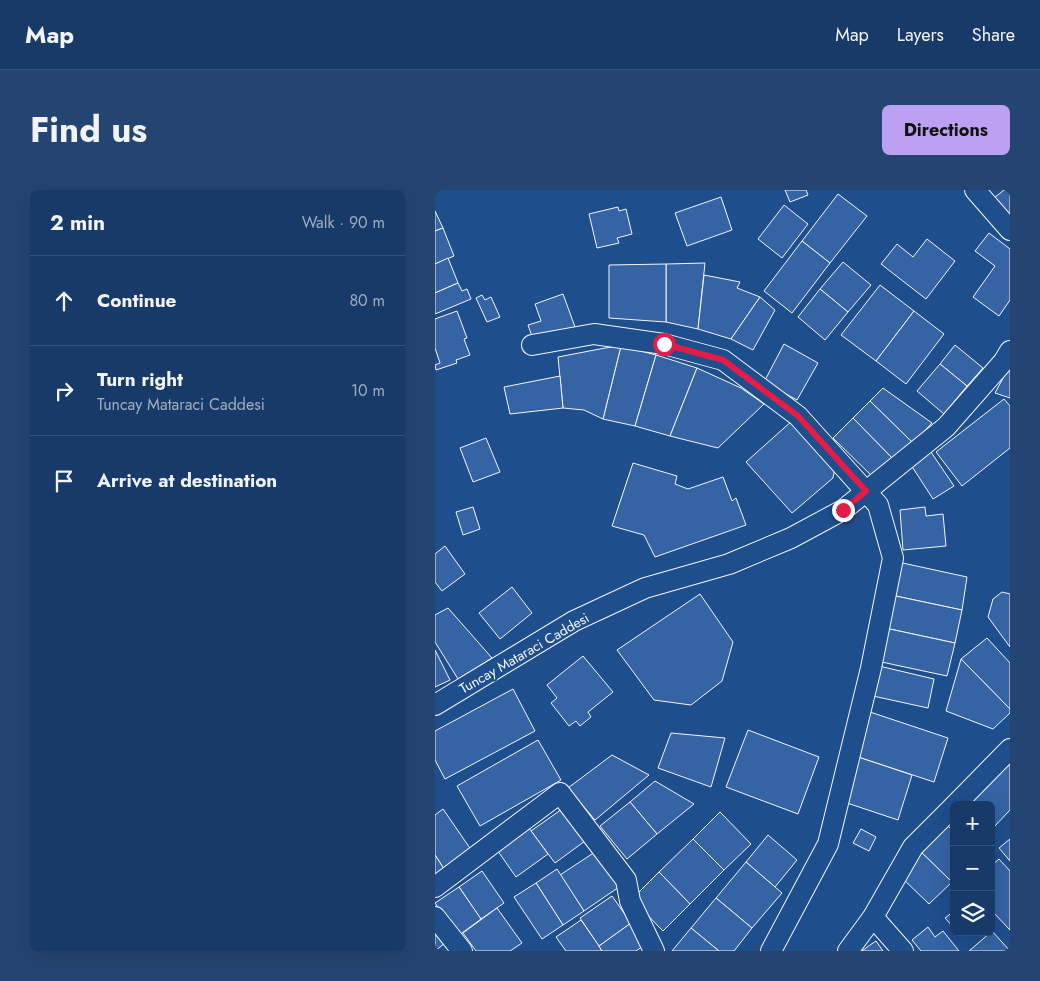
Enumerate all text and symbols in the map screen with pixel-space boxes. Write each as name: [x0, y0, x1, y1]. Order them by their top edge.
text: Map: [25, 17, 74, 52]
text: Map: [835, 22, 869, 48]
text: Layers: [897, 22, 944, 48]
text: Share: [972, 22, 1015, 48]
text: Find us: [30, 105, 147, 155]
button: Directions: [882, 105, 1010, 155]
text: 2 min: [50, 208, 105, 238]
text: Walk · 90 m: [302, 211, 385, 234]
icon: ahead: [50, 287, 78, 315]
text: Continue: [97, 287, 176, 314]
text: 80 m: [349, 289, 385, 312]
route start: [653, 333, 676, 356]
text: Turn right: [97, 366, 183, 393]
icon: right: [50, 377, 78, 405]
text: 10 m: [351, 379, 385, 402]
text: Tuncay Mataraci Caddesi: [97, 393, 265, 416]
icon: arrive: [50, 467, 78, 495]
text: Arrive at destination: [97, 467, 277, 494]
route end: [832, 499, 855, 522]
street label: Tuncay Mataraci Caddesi: [455, 608, 593, 698]
map controls: [950, 801, 995, 936]
button: +: [950, 801, 995, 846]
button: −: [950, 846, 995, 891]
button: layers: [950, 891, 995, 936]

